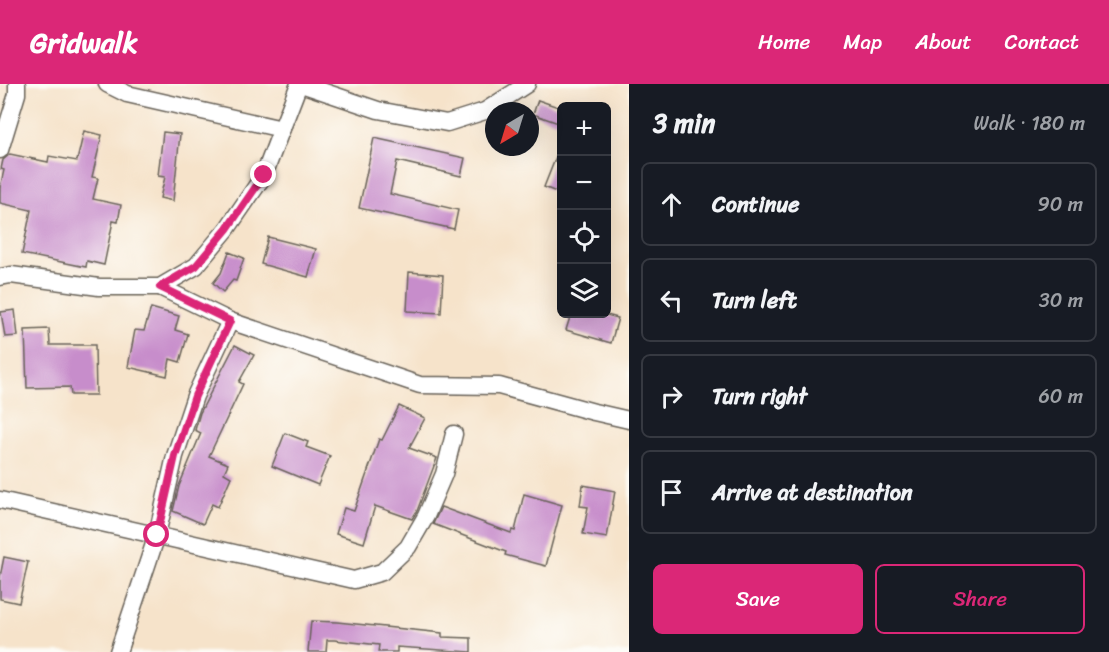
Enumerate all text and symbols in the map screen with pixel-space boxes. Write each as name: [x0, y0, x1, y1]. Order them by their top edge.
text: Gridwalk: [30, 18, 138, 67]
text: Home: [758, 23, 810, 61]
text: Map: [843, 23, 882, 61]
text: About: [915, 23, 972, 61]
text: Contact: [1005, 23, 1079, 61]
text: 3 min: [653, 100, 715, 146]
north arrow: [485, 102, 539, 156]
map controls: [557, 102, 611, 318]
button: +: [557, 102, 611, 156]
text: Walk · 180 m: [974, 106, 1085, 141]
button: −: [557, 156, 611, 210]
route end: [250, 161, 276, 187]
text: Continue: [712, 185, 800, 224]
text: 90 m: [1038, 187, 1083, 222]
icon: ahead: [655, 188, 688, 221]
button: locate: [557, 210, 611, 264]
button: layers: [557, 264, 611, 318]
text: Turn left: [712, 281, 797, 320]
text: 30 m: [1039, 283, 1083, 318]
icon: left: [655, 284, 688, 317]
text: Turn right: [712, 377, 807, 416]
text: 60 m: [1038, 379, 1083, 414]
icon: right: [655, 380, 688, 413]
text: Arrive at destination: [712, 473, 913, 512]
icon: arrive: [655, 476, 688, 509]
route start: [143, 521, 169, 547]
button: Save: [653, 564, 863, 634]
button: Share: [875, 564, 1085, 634]

